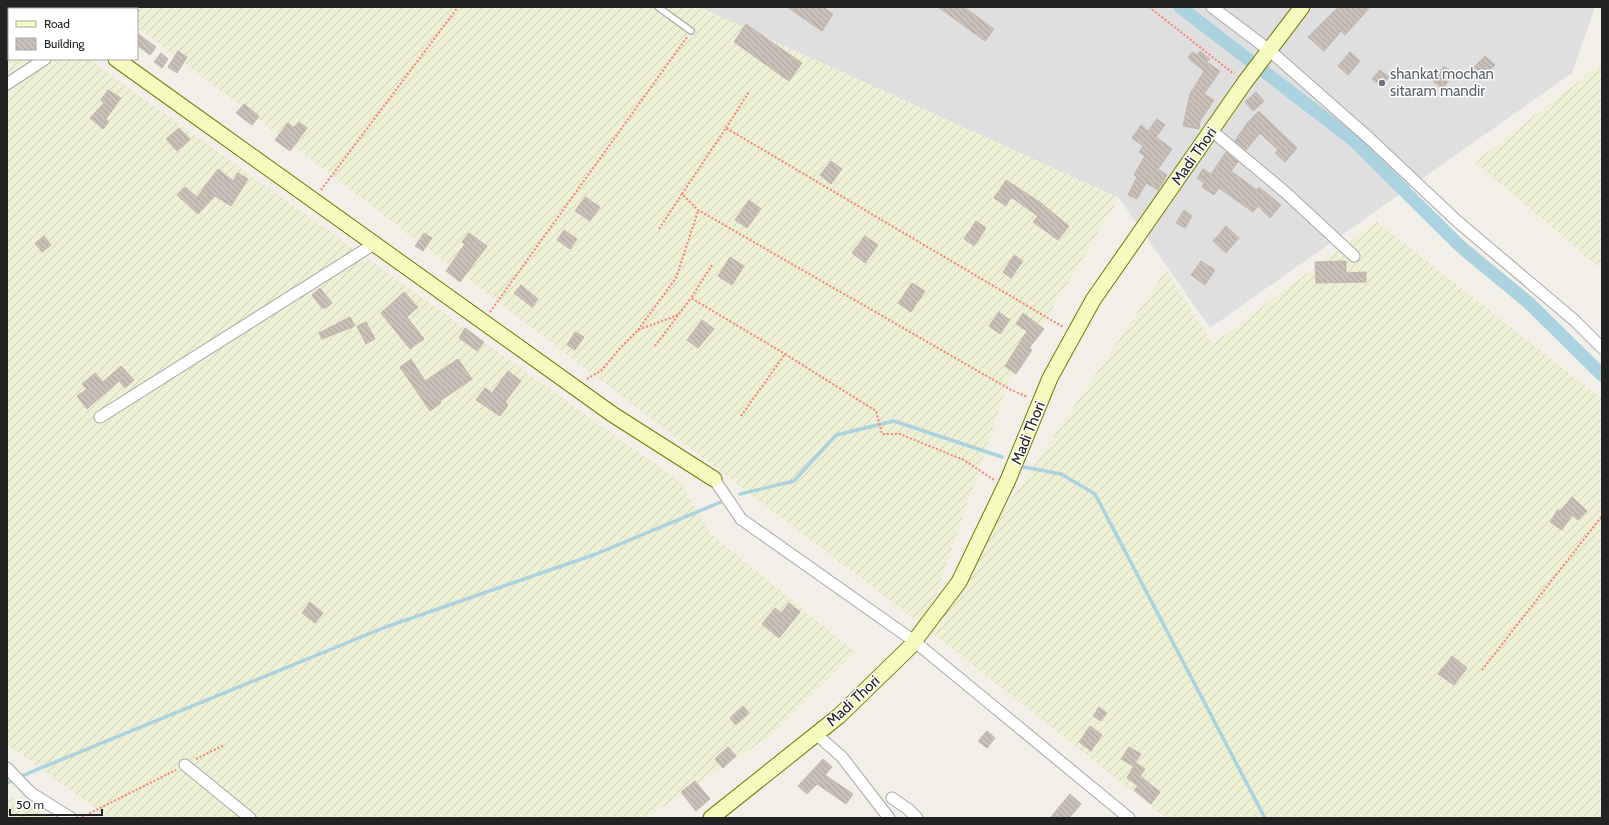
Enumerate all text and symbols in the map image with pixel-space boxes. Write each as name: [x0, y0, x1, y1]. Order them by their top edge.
legend: [8, 8, 138, 60]
text: Road: [44, 16, 70, 31]
text: Building: [44, 36, 86, 51]
place label: shankat mochan sitaram mandir: [1390, 65, 1494, 100]
marker: shankat mochan sitaram mandir: [1377, 78, 1387, 88]
street label: Madi Thori: [1168, 124, 1220, 188]
street label: Madi Thori: [1007, 399, 1049, 467]
street label: Madi Thori: [823, 672, 883, 730]
scale bar: [10, 791, 102, 817]
text: 50 m: [16, 797, 44, 812]

